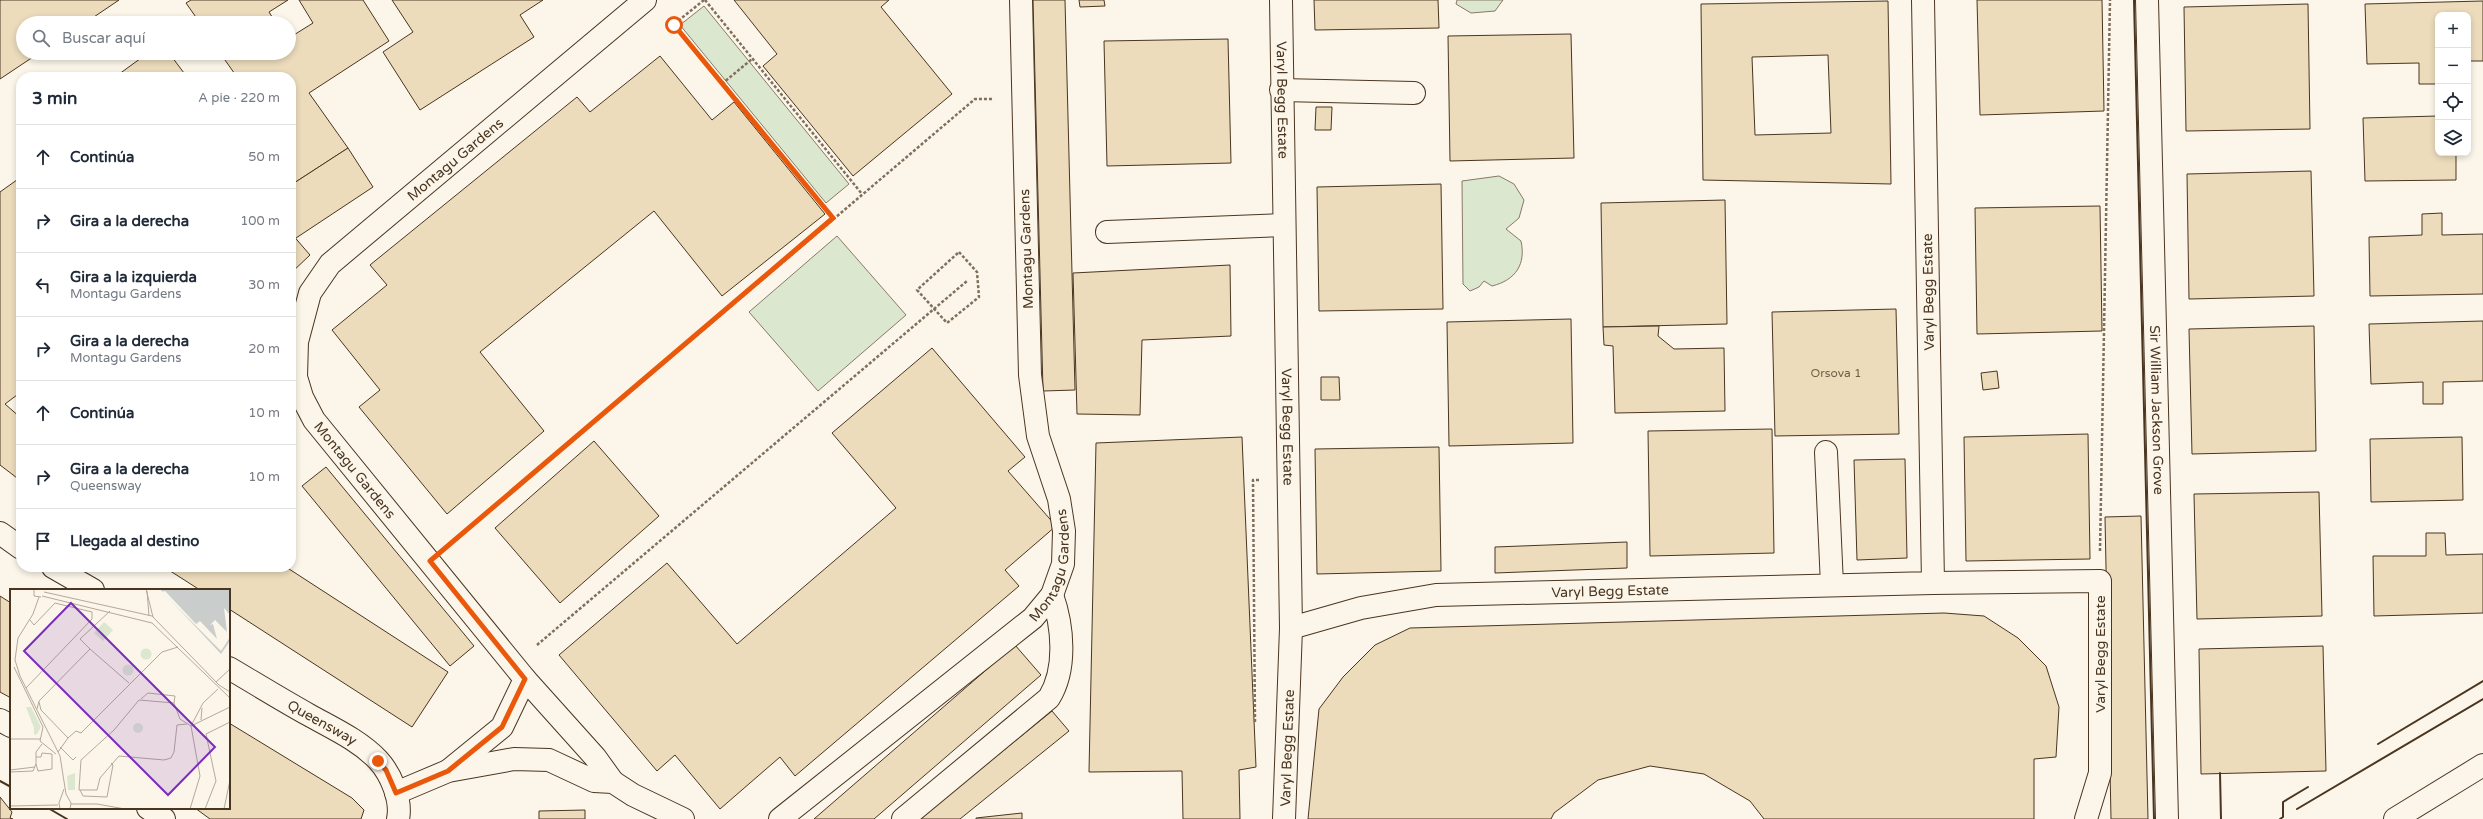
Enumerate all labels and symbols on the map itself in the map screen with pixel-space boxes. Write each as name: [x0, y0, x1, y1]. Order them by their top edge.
route start: [665, 16, 683, 34]
street label: Varyl Begg Estate: [1273, 41, 1292, 159]
street label: Montagu Gardens: [404, 114, 507, 205]
street label: Montagu Gardens: [1016, 188, 1037, 309]
street label: Varyl Begg Estate: [1919, 233, 1938, 351]
street label: Sir William Jackson Grove: [2146, 325, 2167, 495]
house number: Orsova 1: [1811, 366, 1861, 380]
street label: Varyl Begg Estate: [1278, 368, 1297, 486]
street label: Montagu Gardens: [310, 418, 399, 523]
street label: Montagu Gardens: [1025, 507, 1073, 625]
street label: Varyl Begg Estate: [1551, 581, 1669, 601]
inset map: [10, 589, 230, 809]
street label: Varyl Begg Estate: [2092, 595, 2109, 713]
street label: Varyl Begg Estate: [1277, 689, 1298, 807]
street label: Queensway: [284, 697, 360, 749]
route end: [369, 752, 387, 770]

